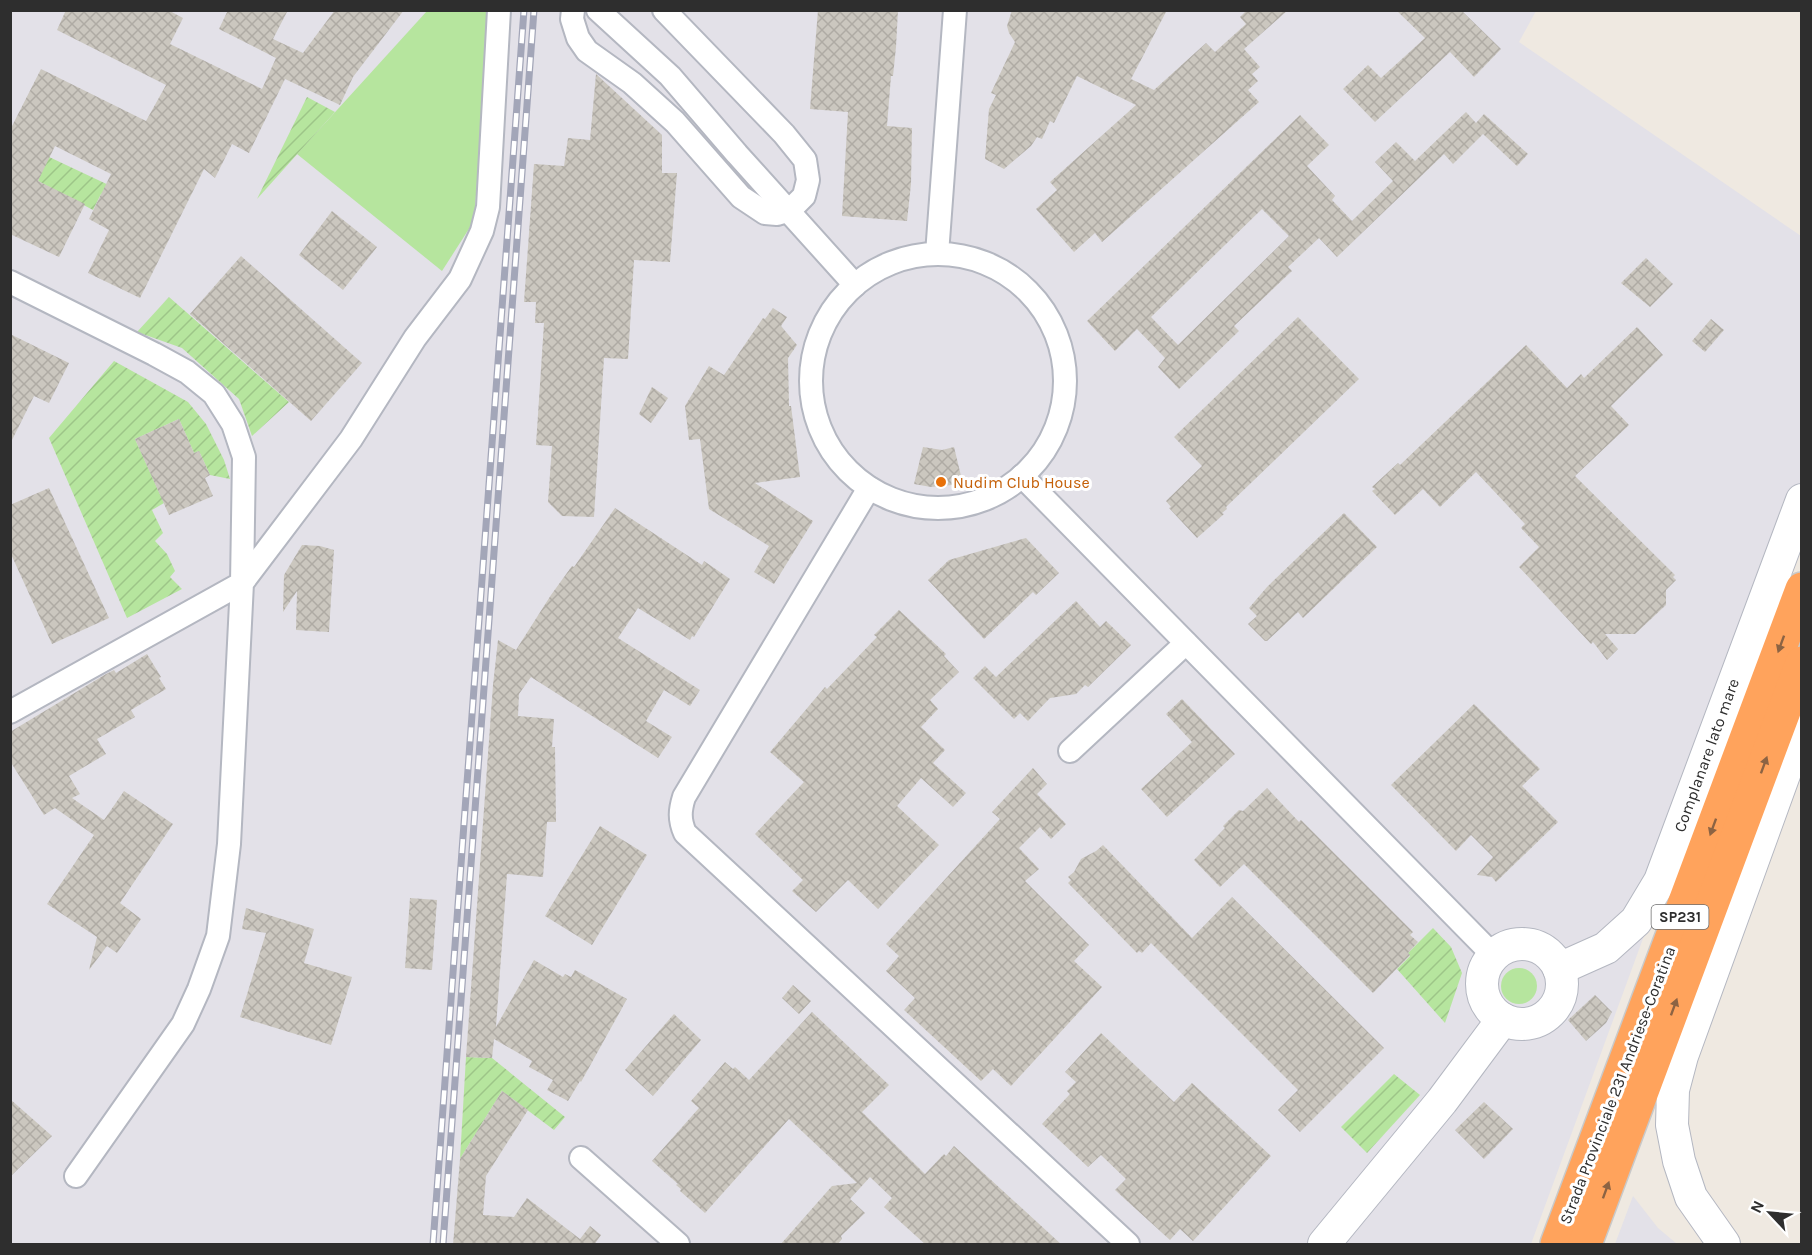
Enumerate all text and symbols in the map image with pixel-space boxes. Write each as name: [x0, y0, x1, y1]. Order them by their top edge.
place label: Nudim Club House: [953, 473, 1090, 492]
marker: Nudim Club House: [934, 475, 948, 489]
one-way arrow: [1776, 635, 1786, 653]
street label: Complanare lato mare: [1670, 676, 1743, 835]
one-way arrow: [1759, 756, 1769, 774]
one-way arrow: [1708, 818, 1718, 836]
road number: SP231: [1652, 905, 1708, 929]
street label: Strada Provinciale 231 Andriese-Coratina: [1556, 944, 1679, 1227]
one-way arrow: [1669, 998, 1679, 1016]
one-way arrow: [1601, 1181, 1611, 1199]
north arrow: [1740, 1183, 1800, 1243]
text: N: [1746, 1197, 1768, 1216]

